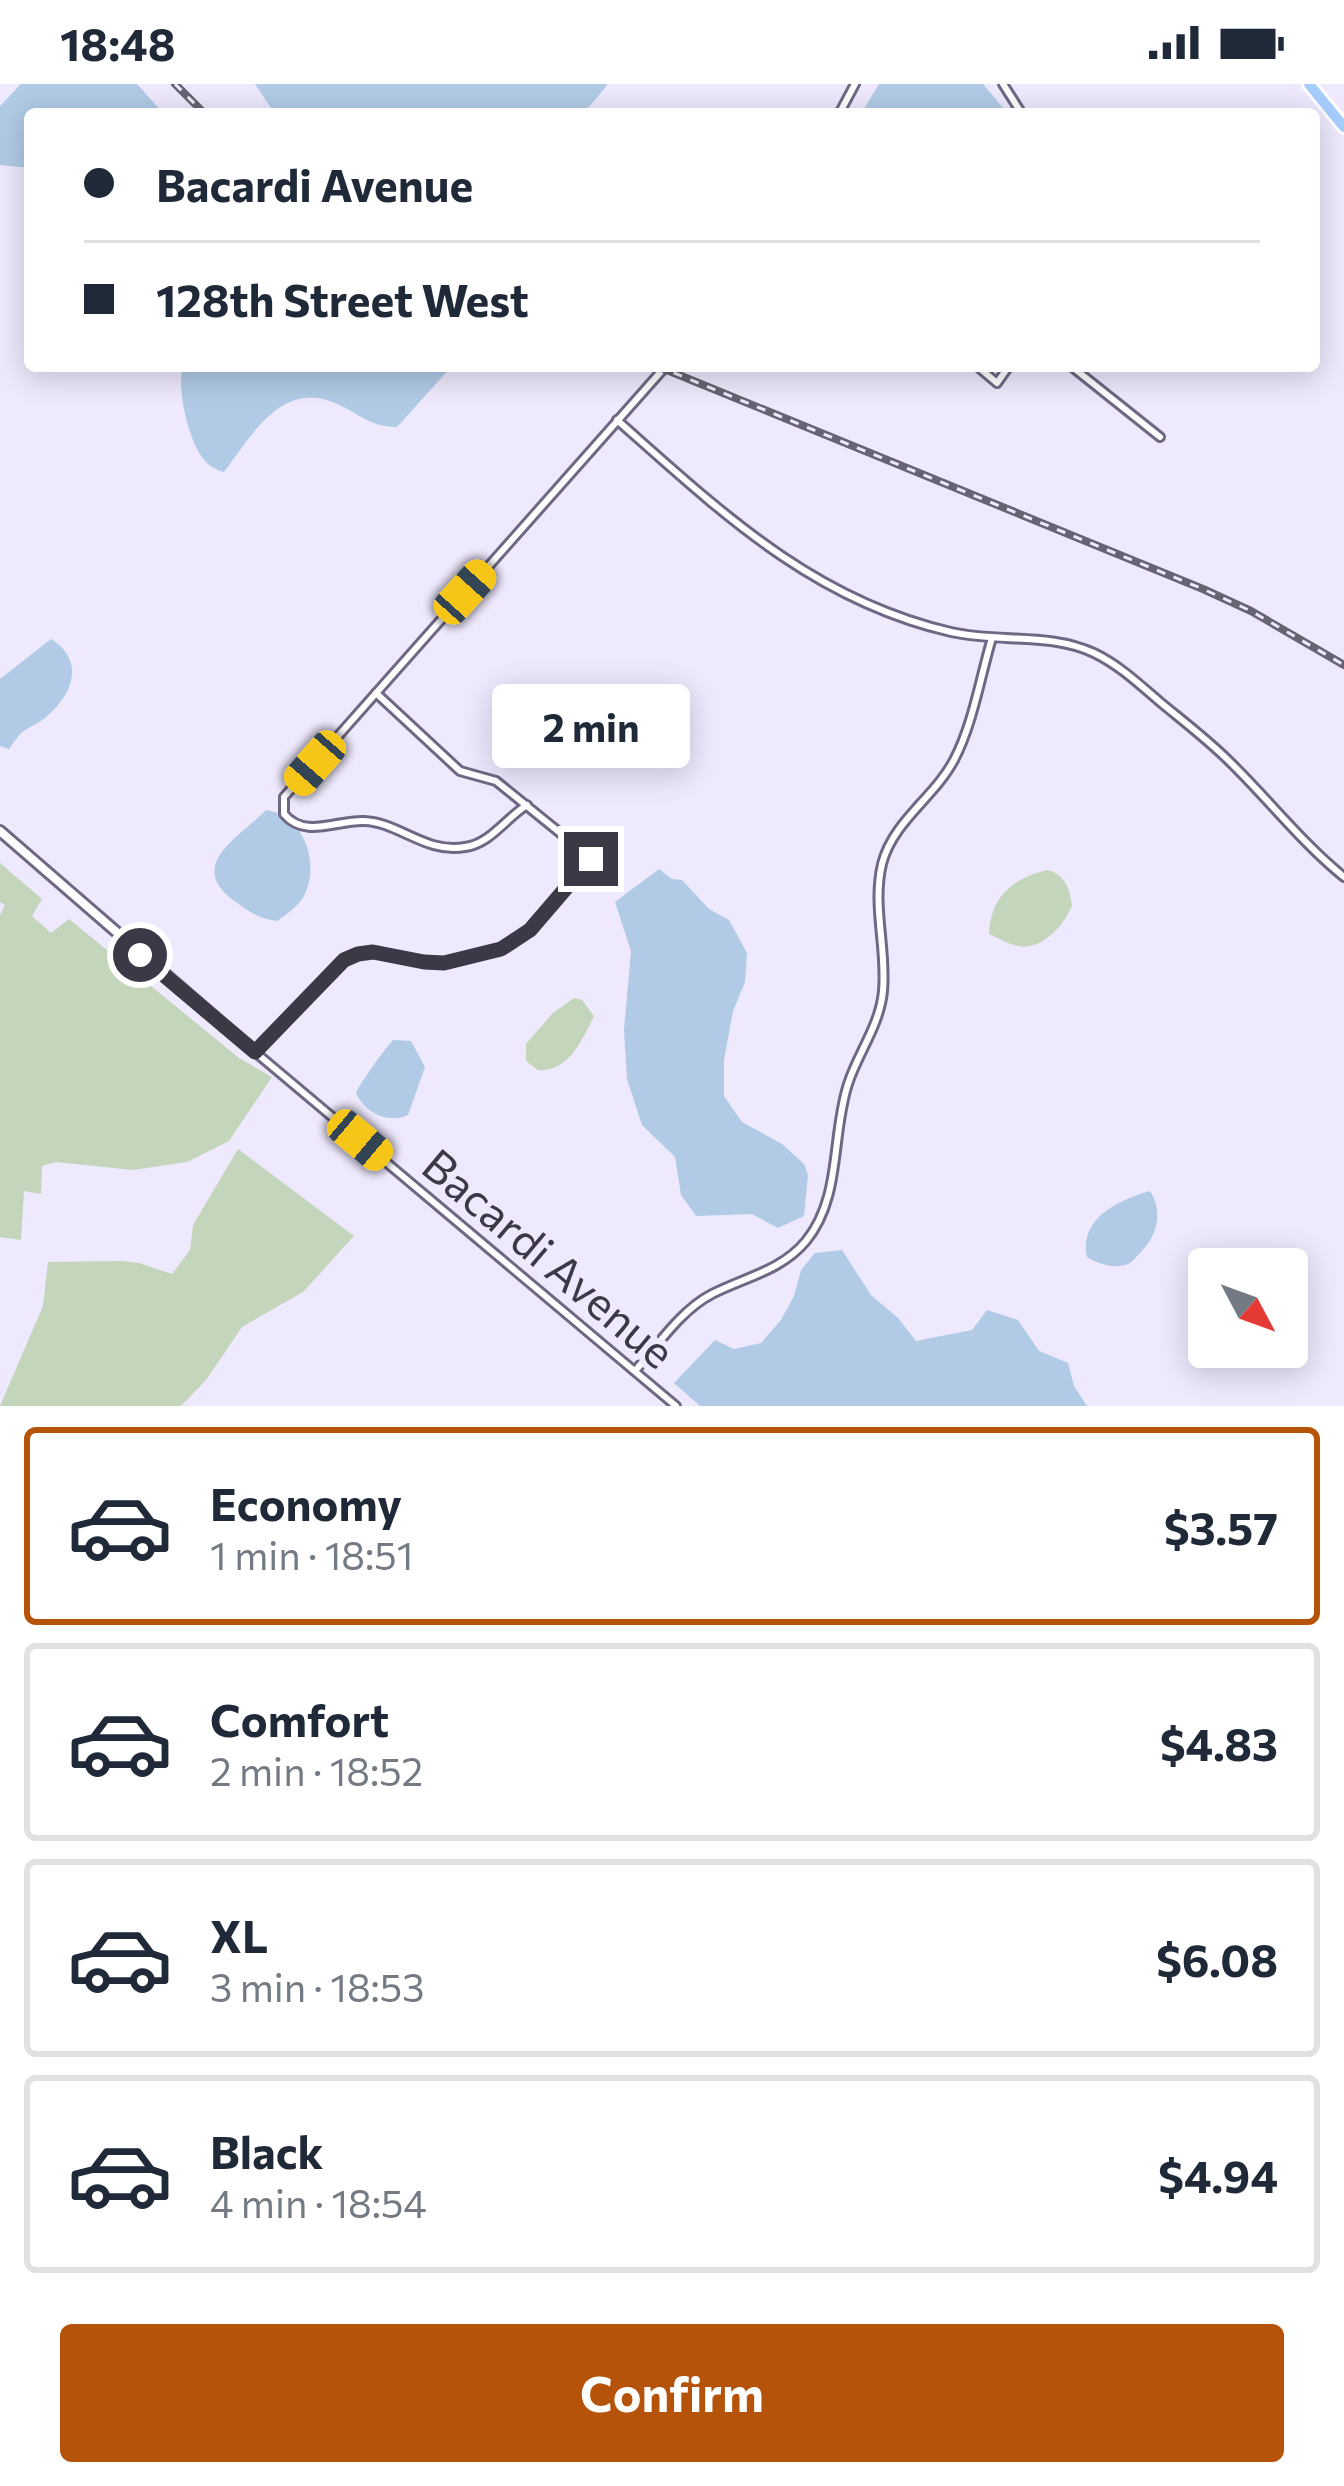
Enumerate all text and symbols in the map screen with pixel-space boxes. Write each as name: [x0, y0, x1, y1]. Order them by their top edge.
text: 18:48: [60, 15, 176, 70]
text: Bacardi Avenue: [156, 156, 473, 211]
text: 128th Street West: [156, 271, 529, 326]
car: [428, 553, 502, 631]
callout: 2 min: [492, 685, 690, 769]
text: 2 min: [542, 702, 640, 750]
car: [278, 724, 352, 802]
route end: [564, 832, 618, 886]
route start: [113, 928, 167, 982]
car: [321, 1103, 399, 1177]
street label: Bacardi Avenue: [413, 1136, 687, 1378]
north arrow: [1188, 1248, 1308, 1368]
map controls: [1188, 1248, 1308, 1368]
icon: car: [66, 1472, 174, 1580]
text: Economy: [210, 1475, 402, 1530]
text: $3.57: [1164, 1499, 1278, 1554]
text: 1 min · 18:51: [210, 1530, 413, 1578]
icon: car: [66, 1688, 174, 1796]
text: Comfort: [210, 1691, 389, 1746]
text: $4.83: [1160, 1715, 1278, 1770]
text: 2 min · 18:52: [210, 1746, 423, 1794]
icon: car: [66, 1904, 174, 2012]
text: XL: [210, 1907, 268, 1962]
text: $6.08: [1156, 1931, 1278, 1986]
text: 3 min · 18:53: [210, 1962, 424, 2010]
icon: car: [66, 2120, 174, 2228]
text: Black: [210, 2123, 323, 2178]
text: $4.94: [1158, 2147, 1278, 2202]
text: 4 min · 18:54: [210, 2178, 427, 2226]
button: Confirm: [60, 2324, 1284, 2462]

